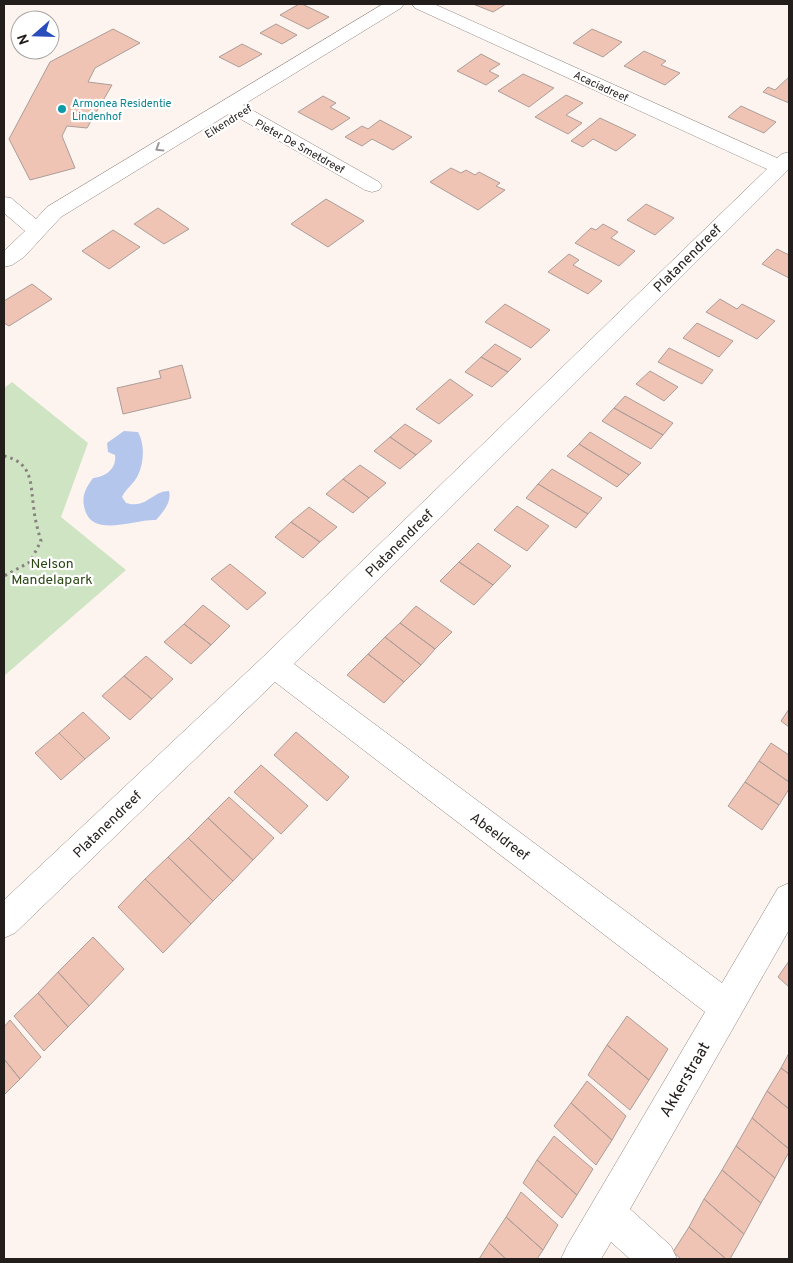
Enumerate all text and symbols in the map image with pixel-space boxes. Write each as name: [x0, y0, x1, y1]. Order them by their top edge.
north arrow: [10, 10, 60, 60]
text: N: [14, 31, 34, 47]
street label: Acaciadreef: [571, 68, 630, 106]
place label: Armonea Residentie Lindenhof: [72, 97, 172, 124]
street label: Eikendreef: [202, 102, 255, 142]
marker: Armonea Residentie Lindenhof: [56, 103, 68, 115]
street label: Pieter De Smetdreef: [252, 117, 347, 177]
one-way arrow: [155, 141, 164, 151]
street label: Platanendreef: [651, 221, 726, 296]
street label: Platanendreef: [363, 506, 438, 581]
park label: Nelson Mandelapark: [11, 556, 93, 589]
street label: Platanendreef: [70, 788, 146, 862]
street label: Abeeldreef: [466, 810, 532, 865]
street label: Akkerstraat: [656, 1039, 715, 1121]

